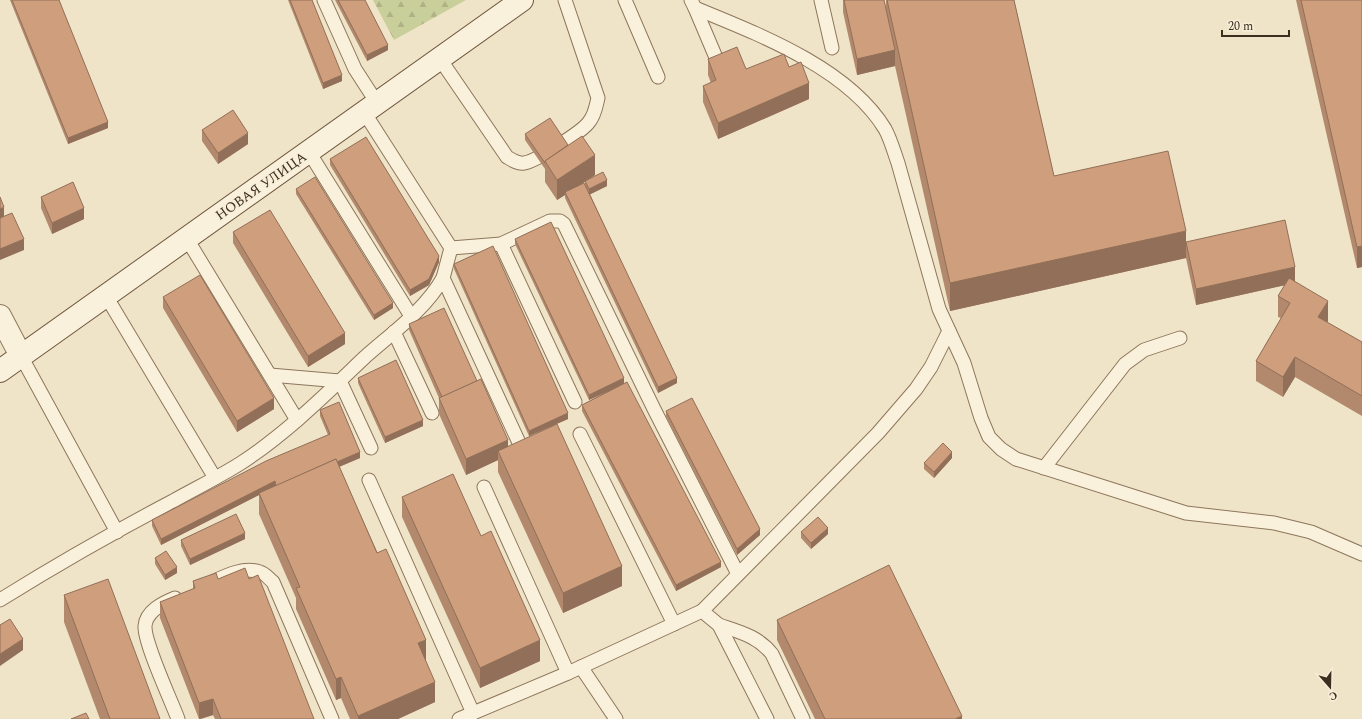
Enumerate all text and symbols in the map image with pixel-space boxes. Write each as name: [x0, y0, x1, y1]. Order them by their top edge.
scale bar: [1222, 12, 1289, 38]
text: 20 m: [1228, 17, 1253, 36]
street label: НОВАЯ УЛИЦА: [211, 146, 312, 225]
north arrow: [1310, 667, 1350, 707]
text: С: [1327, 687, 1340, 705]

